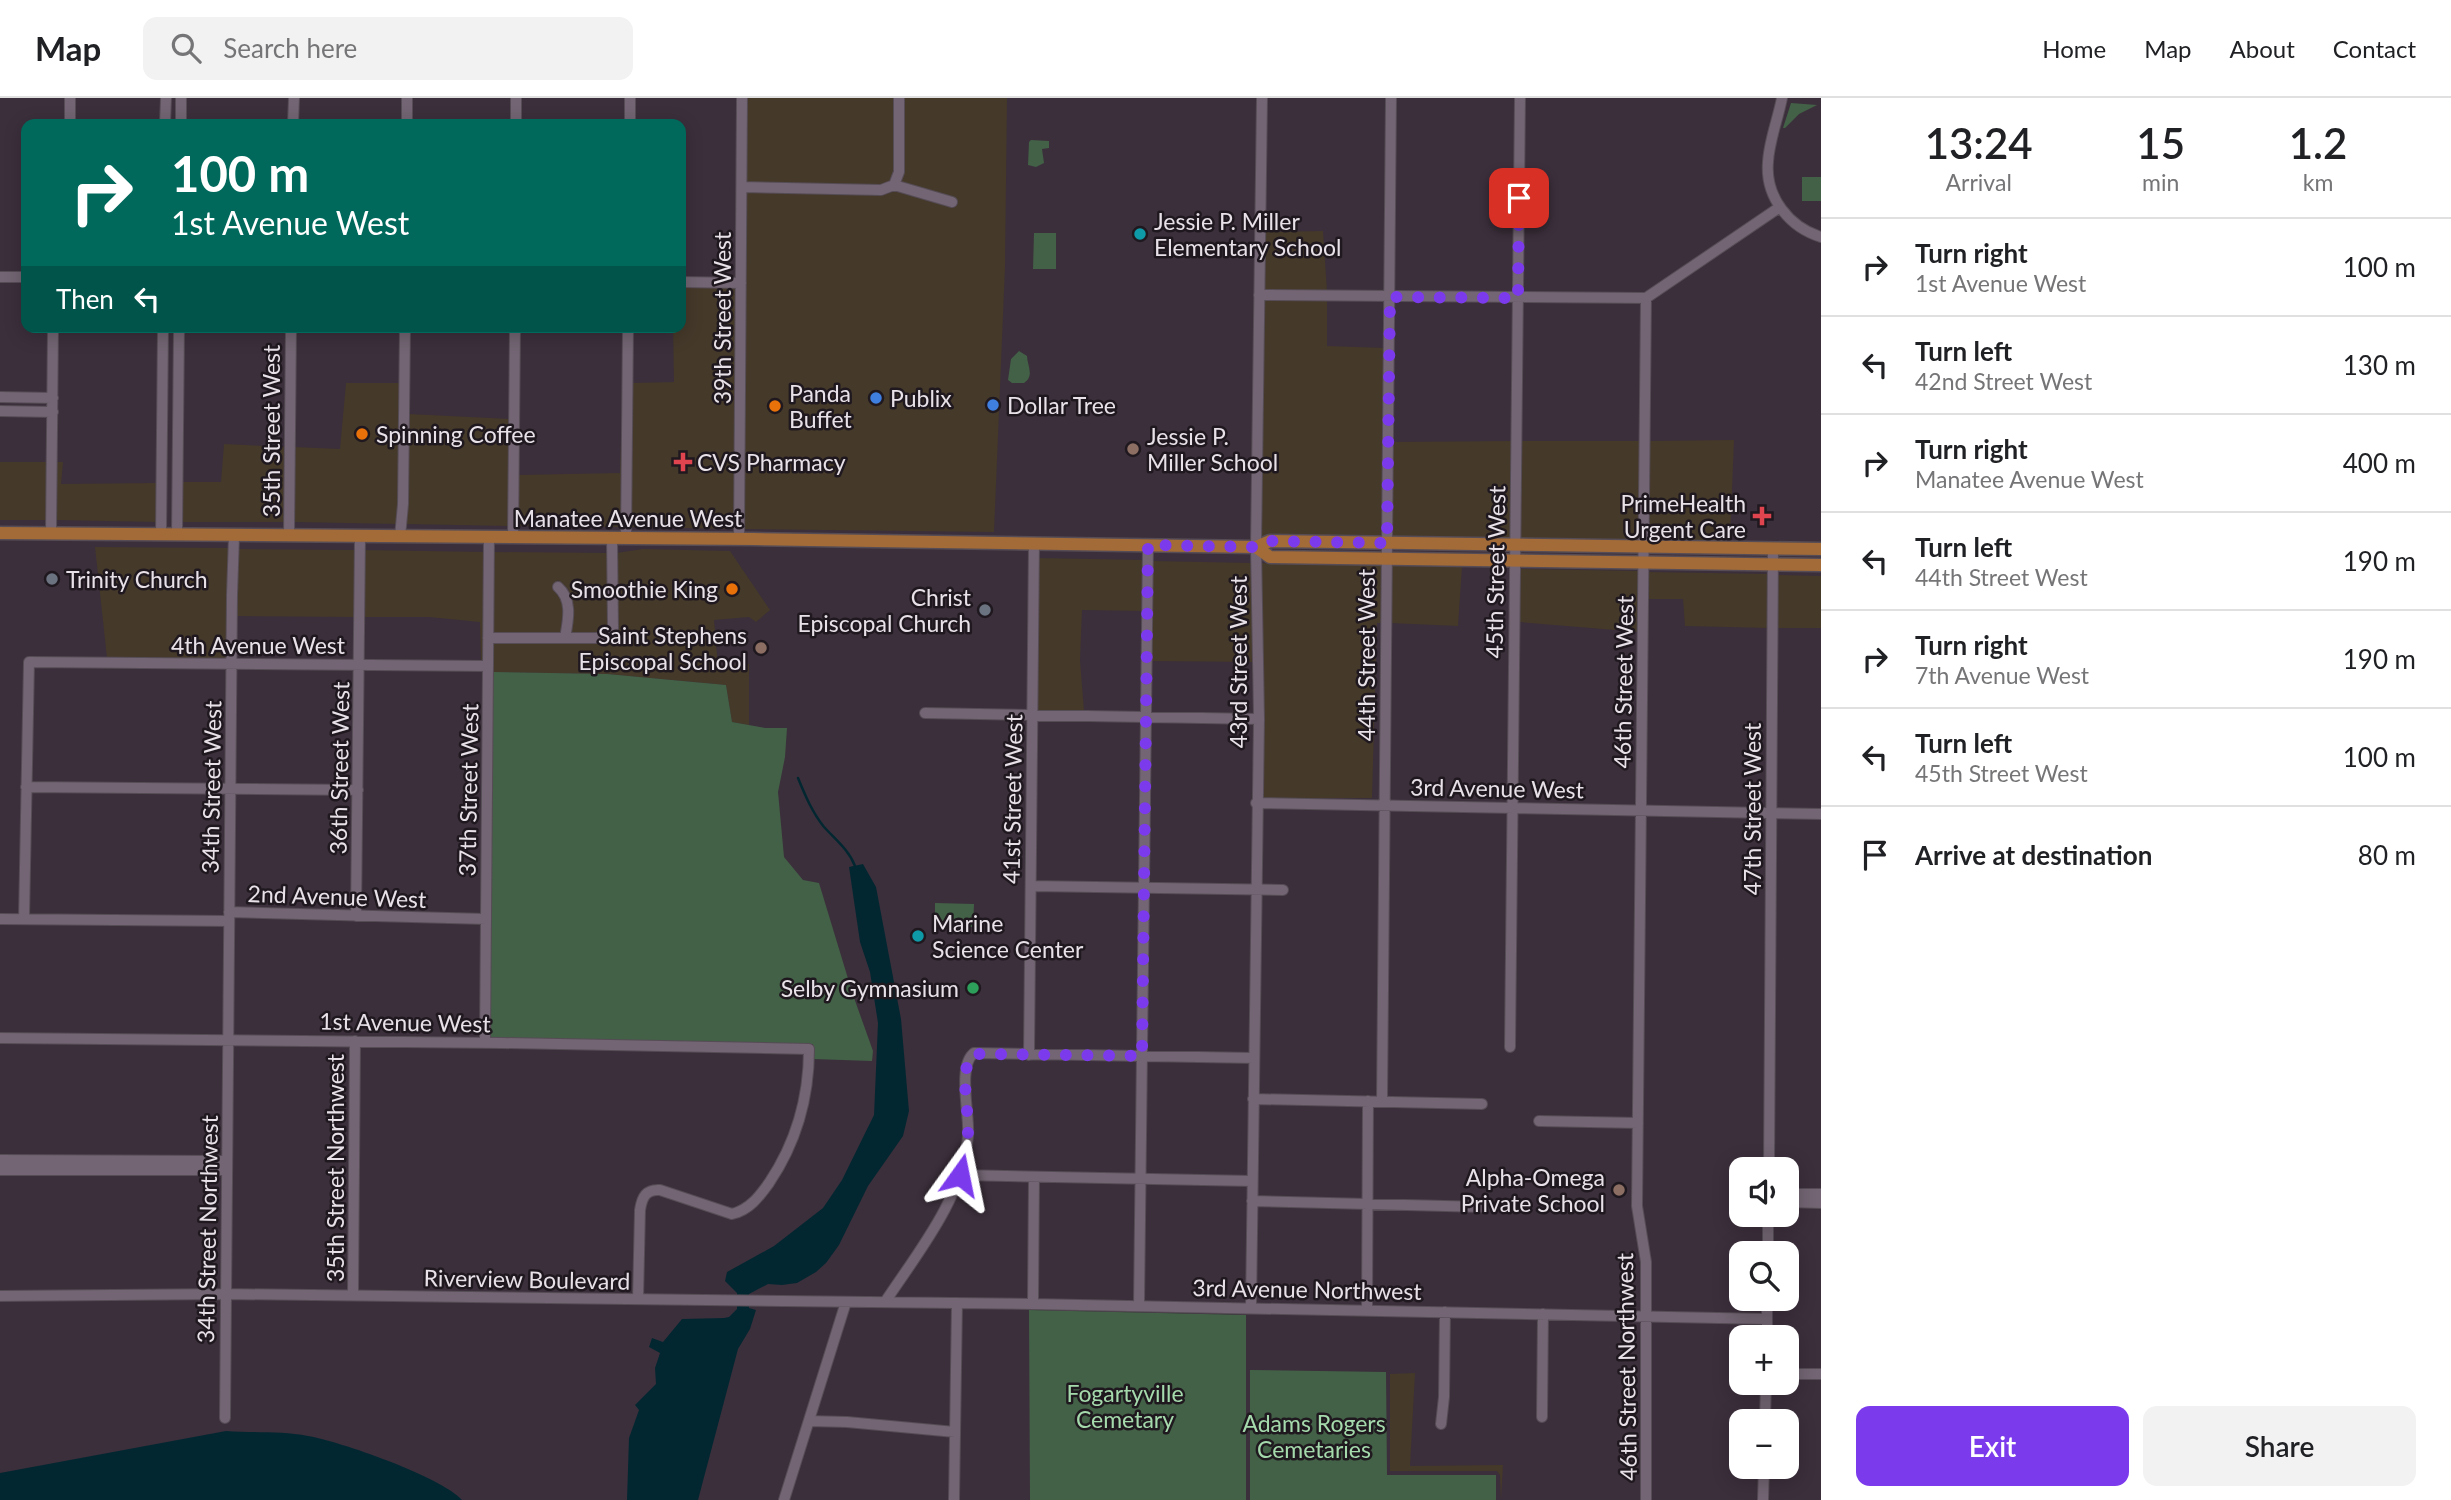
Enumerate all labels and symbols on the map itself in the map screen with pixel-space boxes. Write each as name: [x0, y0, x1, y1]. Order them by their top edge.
pin: [1489, 168, 1549, 228]
place label: Jessie P. Miller Elementary School: [1154, 207, 1341, 261]
marker: Jessie P. Miller Elementary School: [1132, 226, 1148, 242]
street label: 39th Street West: [708, 231, 736, 404]
street label: 35th Street West: [257, 344, 285, 517]
place label: Panda Buffet: [789, 379, 852, 433]
place label: Publix: [890, 384, 952, 412]
marker: Publix: [868, 390, 884, 406]
place label: Dollar Tree: [1007, 391, 1116, 419]
marker: Dollar Tree: [985, 397, 1001, 413]
marker: Panda Buffet: [767, 398, 783, 414]
place label: Spinning Coffee: [376, 420, 536, 448]
place label: Jessie P. Miller School: [1147, 422, 1278, 476]
marker: Spinning Coffee: [354, 426, 370, 442]
marker: Jessie P. Miller School: [1125, 441, 1141, 457]
place label: CVS Pharmacy: [697, 448, 846, 476]
marker: CVS Pharmacy: [675, 454, 691, 470]
street label: 45th Street West: [1479, 485, 1511, 659]
place label: PrimeHealth Urgent Care: [1621, 489, 1746, 543]
street label: Manatee Avenue West: [514, 504, 743, 532]
marker: PrimeHealth Urgent Care: [1752, 506, 1772, 526]
place label: Trinity Church: [66, 565, 207, 593]
street label: 44th Street West: [1352, 568, 1380, 741]
marker: Trinity Church: [44, 571, 60, 587]
place label: Smoothie King: [571, 575, 718, 603]
street label: 43rd Street West: [1224, 575, 1252, 748]
marker: Smoothie King: [724, 581, 740, 597]
place label: Christ Episcopal Church: [797, 583, 972, 637]
street label: 46th Street West: [1607, 595, 1639, 769]
marker: Christ Episcopal Church: [977, 602, 993, 618]
place label: Saint Stephens Episcopal School: [578, 621, 747, 675]
street label: 4th Avenue West: [171, 631, 346, 659]
marker: Saint Stephens Episcopal School: [753, 640, 769, 656]
street label: 36th Street West: [323, 681, 355, 855]
street label: 34th Street West: [195, 700, 227, 874]
street label: 37th Street West: [452, 703, 484, 877]
street label: 41st Street West: [997, 713, 1027, 884]
street label: 47th Street West: [1738, 722, 1766, 895]
street label: 3rd Avenue West: [1410, 772, 1585, 804]
street label: 2nd Avenue West: [247, 879, 428, 913]
place label: Marine Science Center: [932, 909, 1084, 963]
marker: Marine Science Center: [910, 928, 926, 944]
place label: Selby Gymnasium: [781, 974, 959, 1002]
marker: Selby Gymnasium: [965, 980, 981, 996]
street label: 1st Avenue West: [319, 1007, 492, 1038]
street label: 35th Street Northwest: [321, 1053, 349, 1282]
street label: 34th Street Northwest: [191, 1114, 223, 1343]
position arrow: [923, 1138, 997, 1212]
place label: Alpha-Omega Private School: [1461, 1163, 1605, 1217]
marker: Alpha-Omega Private School: [1611, 1182, 1627, 1198]
street label: 46th Street Northwest: [1610, 1252, 1642, 1481]
street label: Riverview Boulevard: [424, 1263, 630, 1295]
street label: 3rd Avenue Northwest: [1192, 1273, 1423, 1305]
park label: Fogartyville Cemetary: [1066, 1379, 1184, 1433]
park label: Adams Rogers Cemetaries: [1242, 1409, 1386, 1463]

